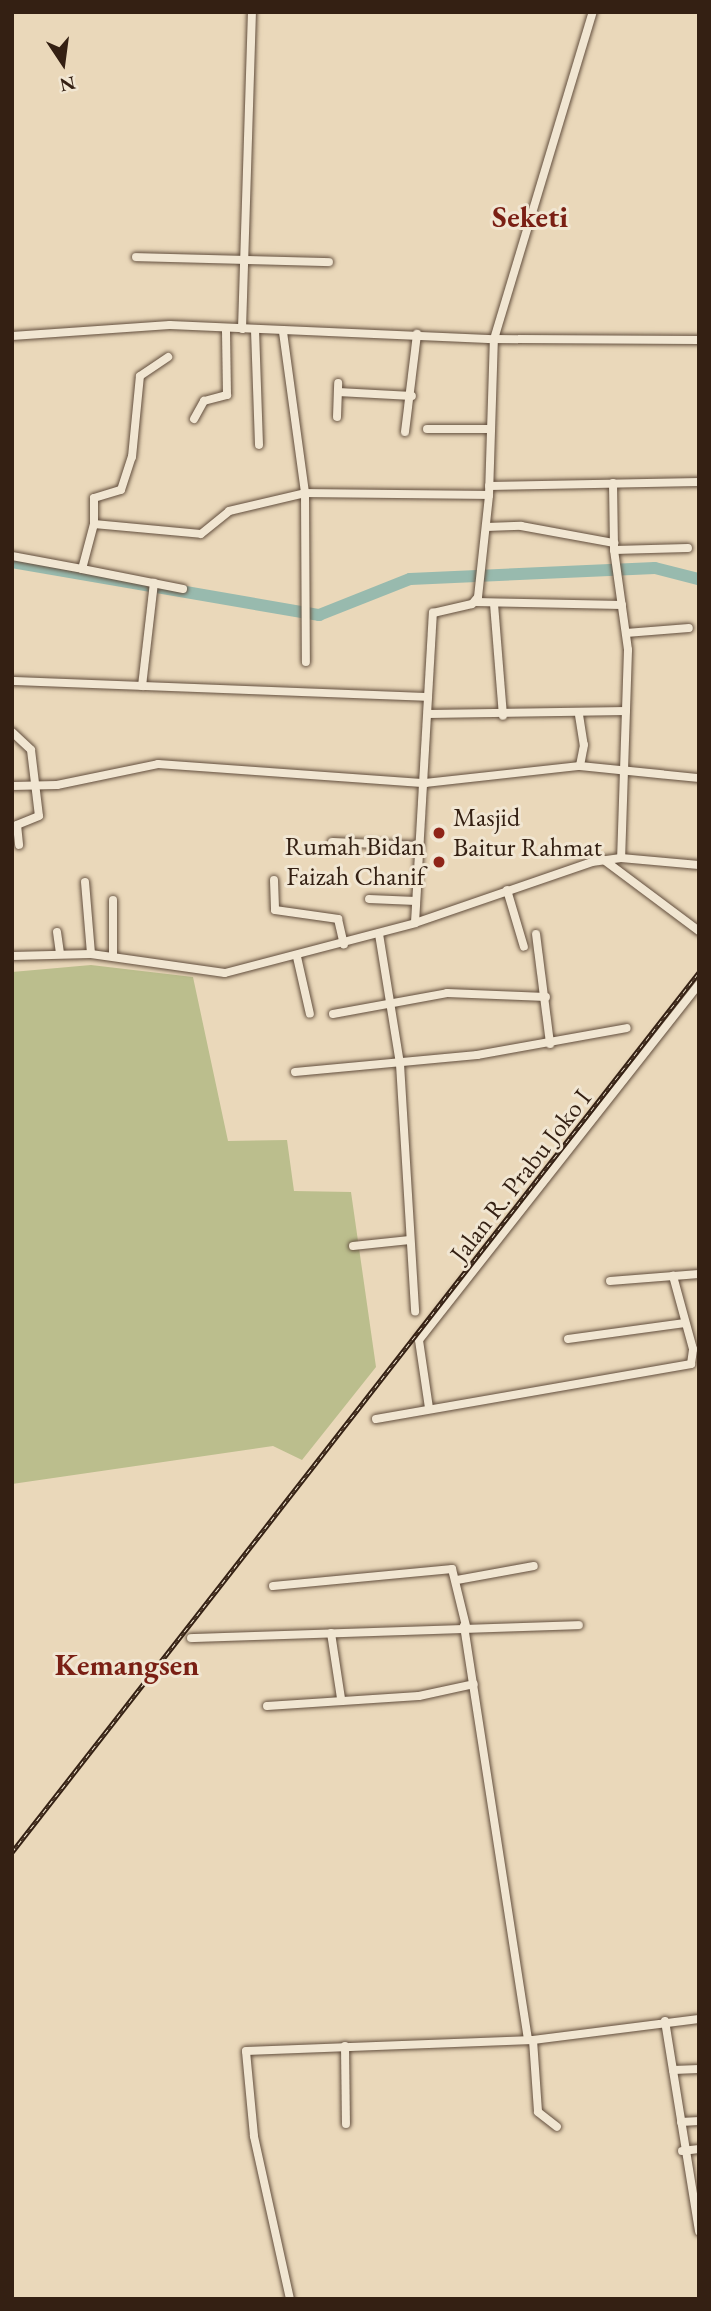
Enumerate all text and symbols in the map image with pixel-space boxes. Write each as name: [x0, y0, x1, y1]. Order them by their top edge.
north arrow: [28, 28, 98, 98]
text: N: [58, 70, 78, 98]
district label: Seketi: [492, 199, 568, 235]
place label: Masjid Baitur Rahmat: [453, 802, 602, 864]
marker: Masjid Baitur Rahmat: [431, 825, 447, 841]
place label: Rumah Bidan Faizah Chanif: [285, 831, 425, 892]
marker: Rumah Bidan Faizah Chanif: [431, 854, 447, 870]
street label: Jalan R. Prabu Joko I: [444, 1083, 598, 1269]
district label: Kemangsen: [55, 1647, 199, 1683]

